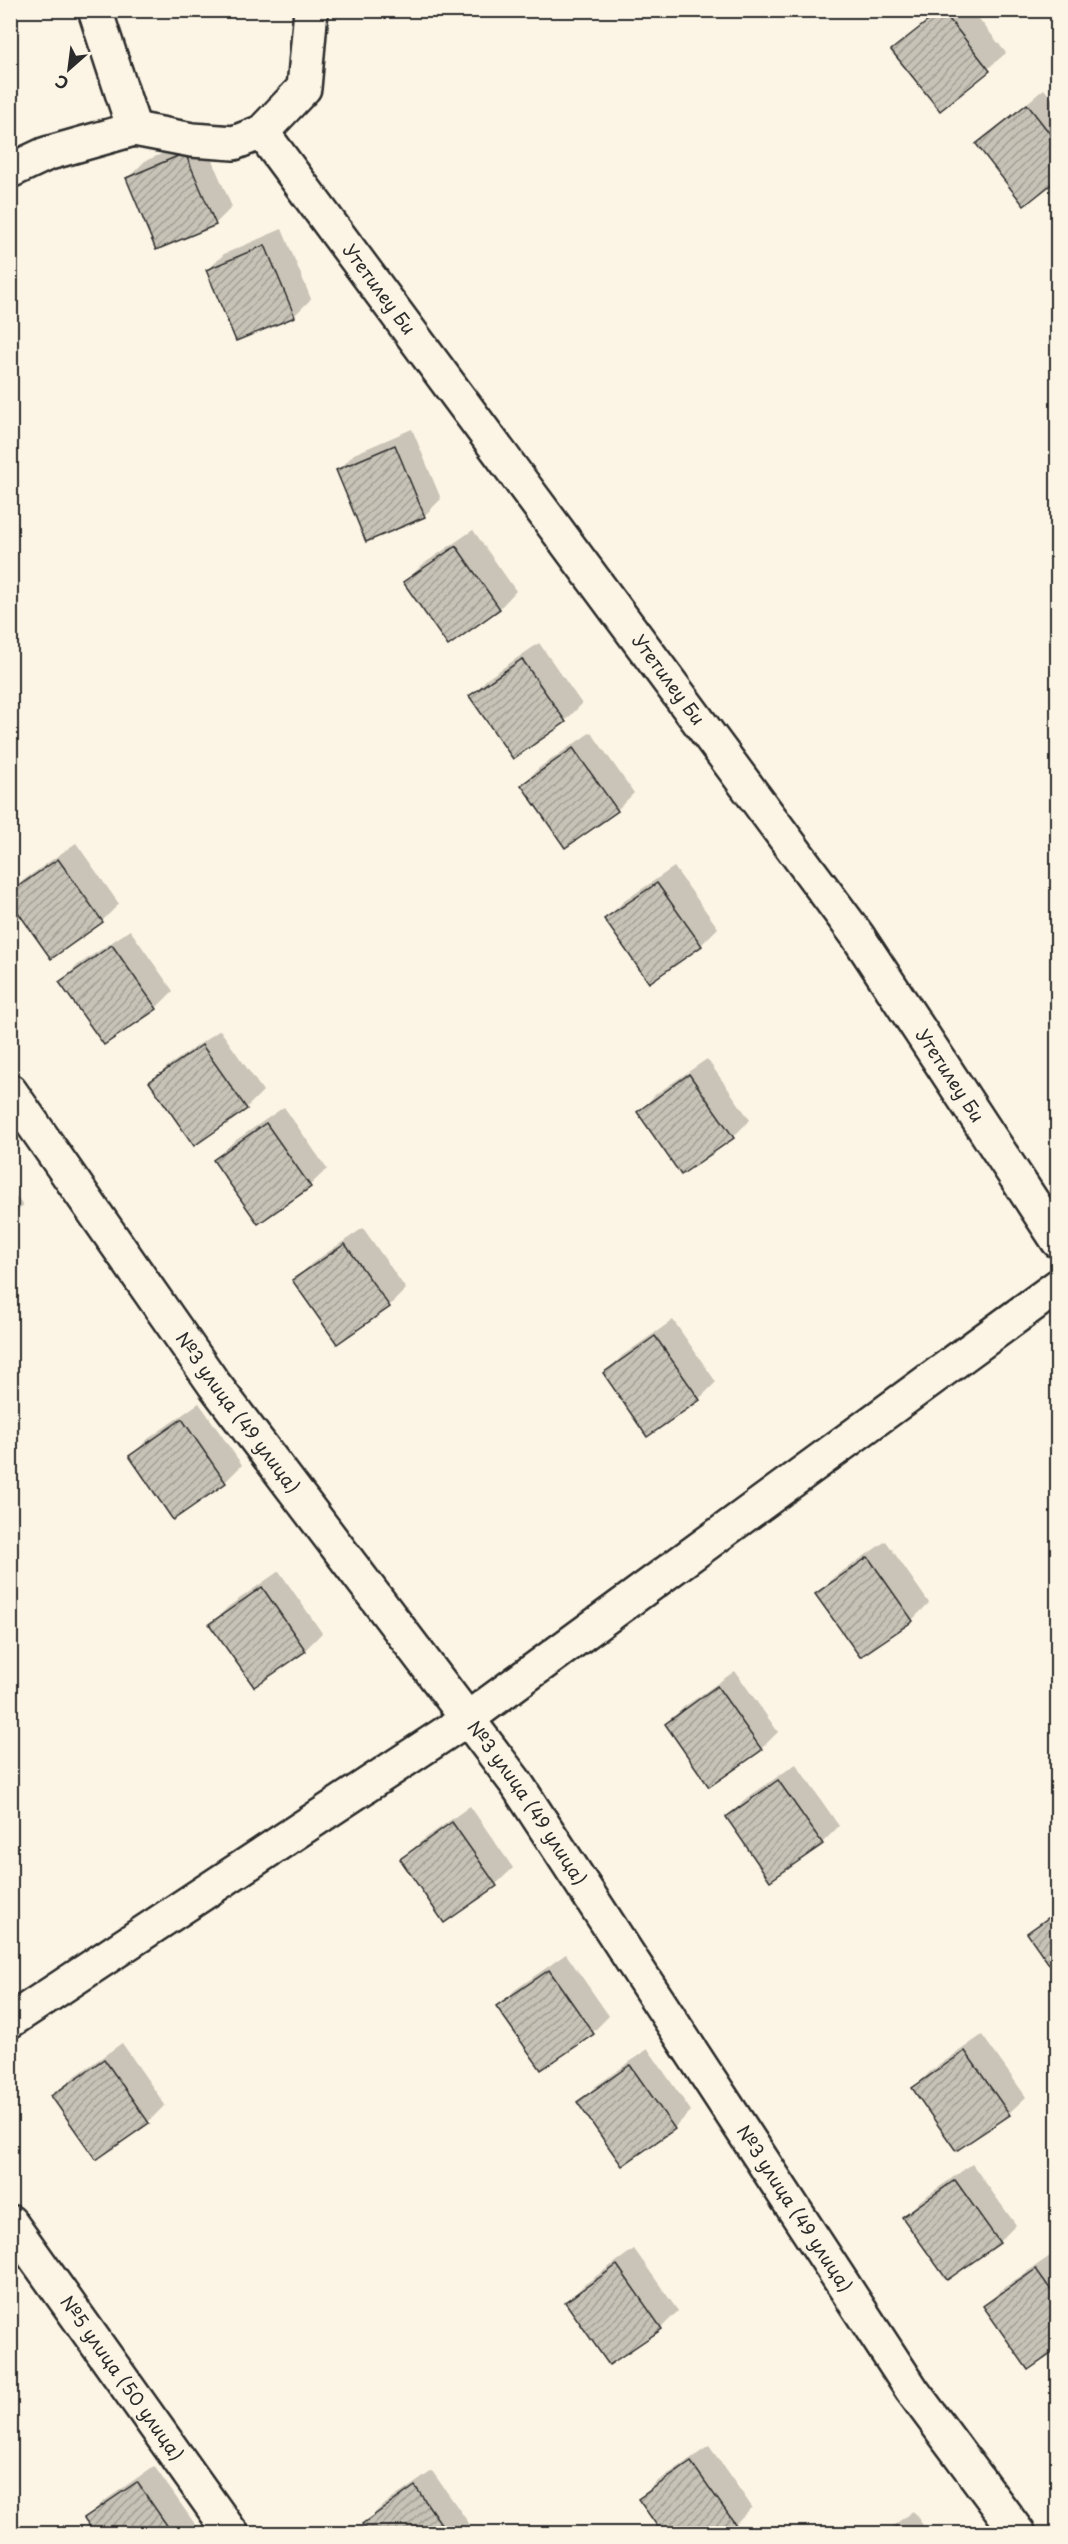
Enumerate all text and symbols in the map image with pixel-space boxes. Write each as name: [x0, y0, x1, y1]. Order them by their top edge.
north arrow: [39, 39, 99, 99]
text: С: [51, 70, 72, 97]
street label: Утетилеу Би: [337, 237, 423, 340]
street label: Утетилеу Би: [626, 628, 712, 730]
street label: Утетилеу Би: [910, 1023, 992, 1127]
street label: №3 улица (49 улица): [170, 1326, 307, 1498]
street label: №3 улица (49 улица): [461, 1714, 594, 1890]
street label: №3 улица (49 улица): [731, 2119, 860, 2297]
street label: №5 улица (50 улица): [54, 2290, 191, 2466]

